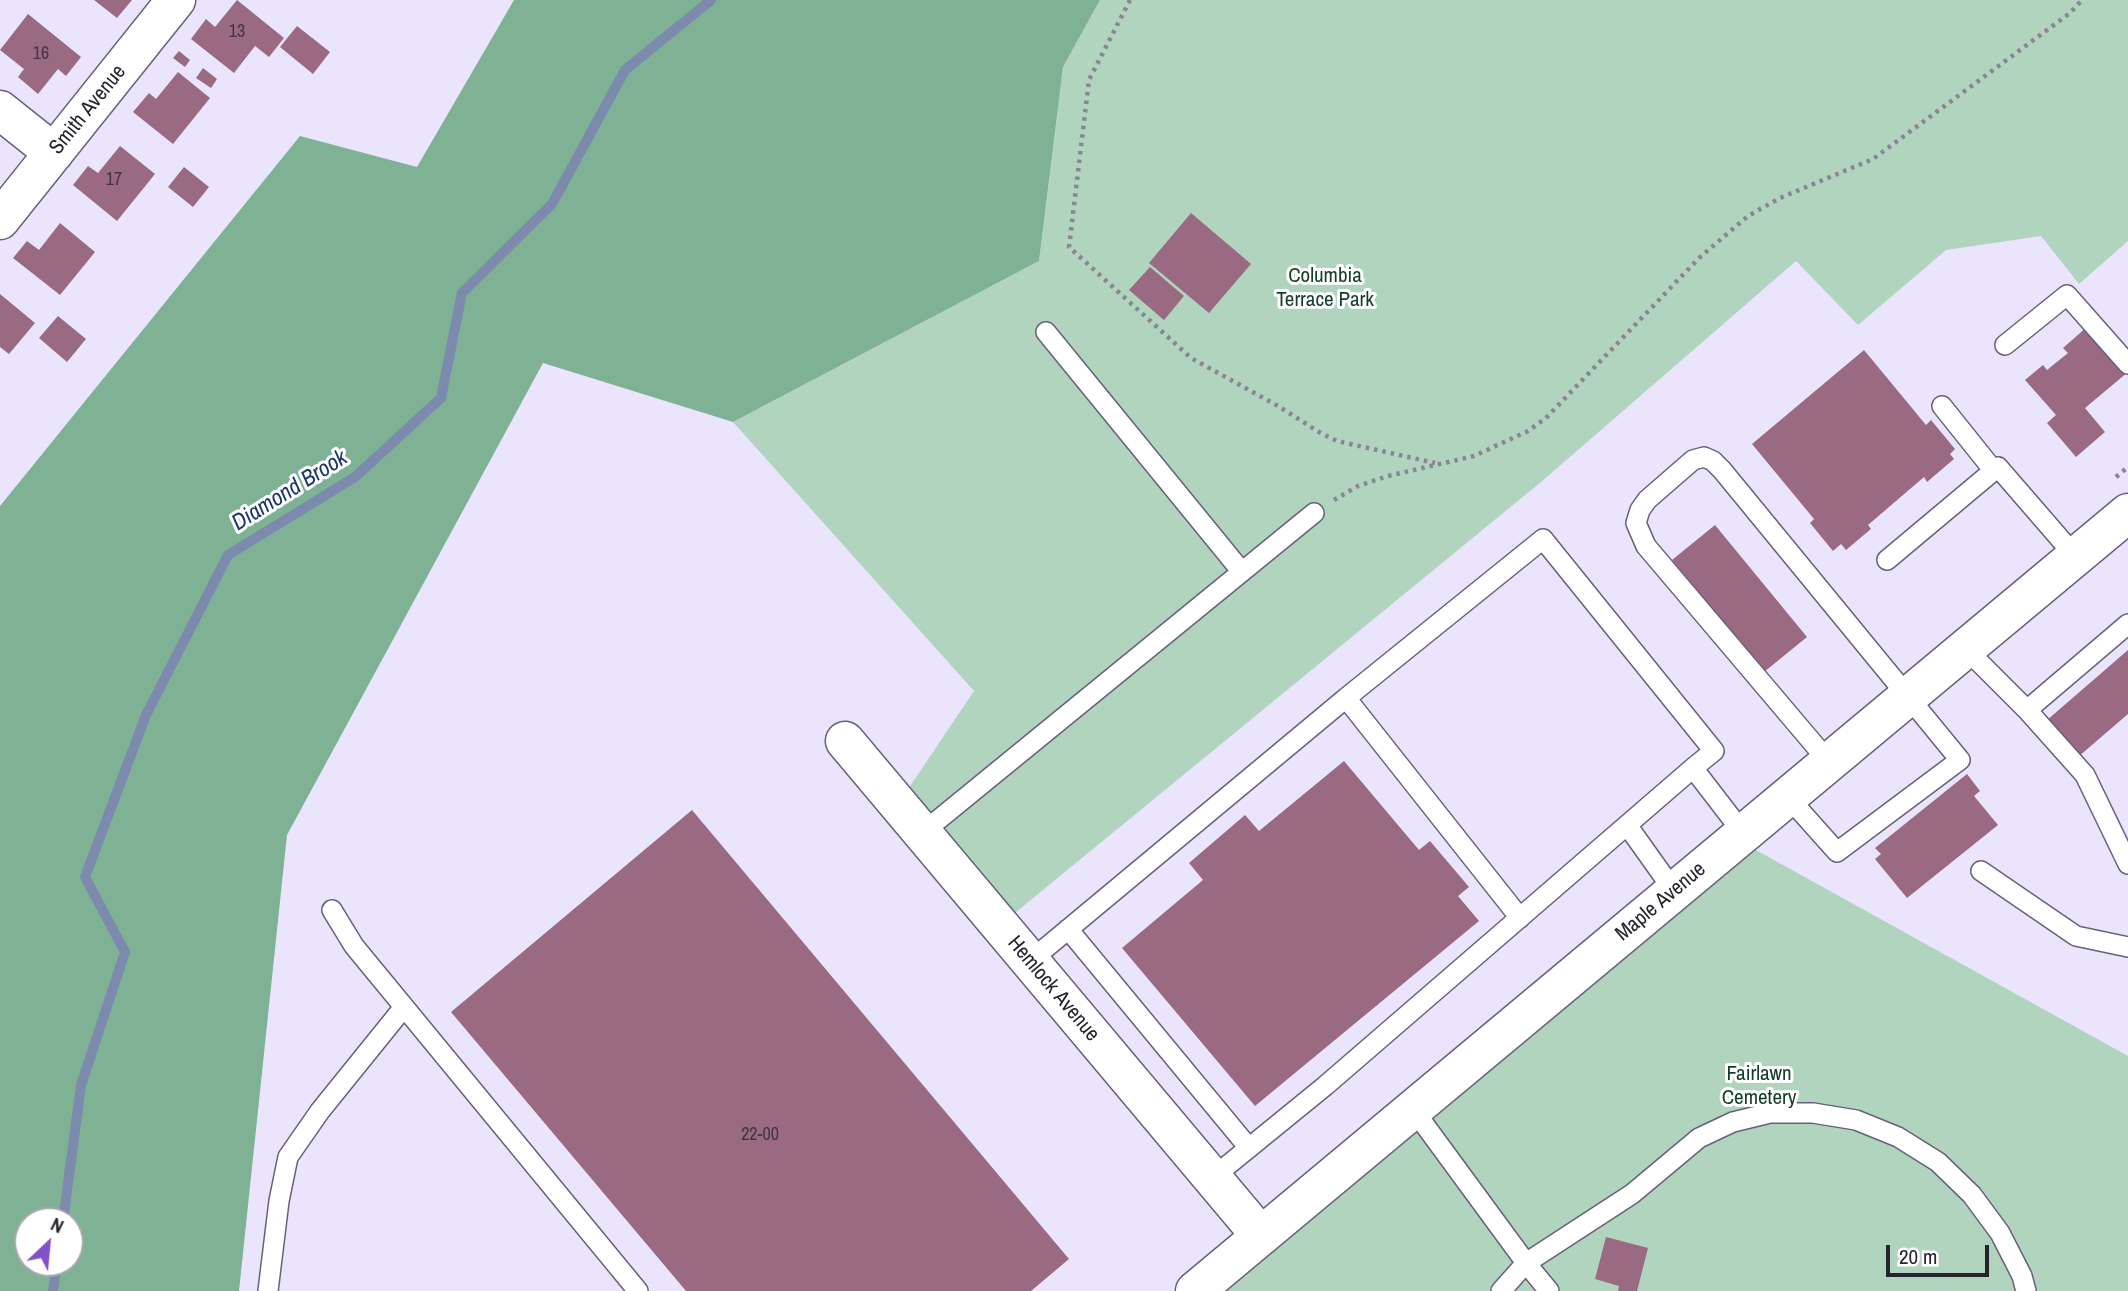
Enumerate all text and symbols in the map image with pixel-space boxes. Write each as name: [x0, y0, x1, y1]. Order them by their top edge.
house number: 13: [229, 21, 245, 43]
house number: 16: [33, 43, 49, 65]
street label: Smith Avenue: [44, 60, 132, 160]
house number: 17: [106, 169, 122, 191]
park label: Columbia Terrace Park: [1276, 263, 1374, 313]
water label: Diamond Brook: [227, 445, 353, 537]
street label: Maple Avenue: [1611, 857, 1711, 947]
street label: Hemlock Avenue: [1002, 931, 1104, 1047]
park label: Fairlawn Cemetery: [1722, 1061, 1796, 1111]
house number: 22-00: [741, 1124, 779, 1146]
north arrow: [14, 1207, 84, 1277]
text: N: [47, 1211, 68, 1239]
scale bar: [1890, 1232, 1993, 1276]
text: 20 m: [1899, 1242, 1937, 1271]

